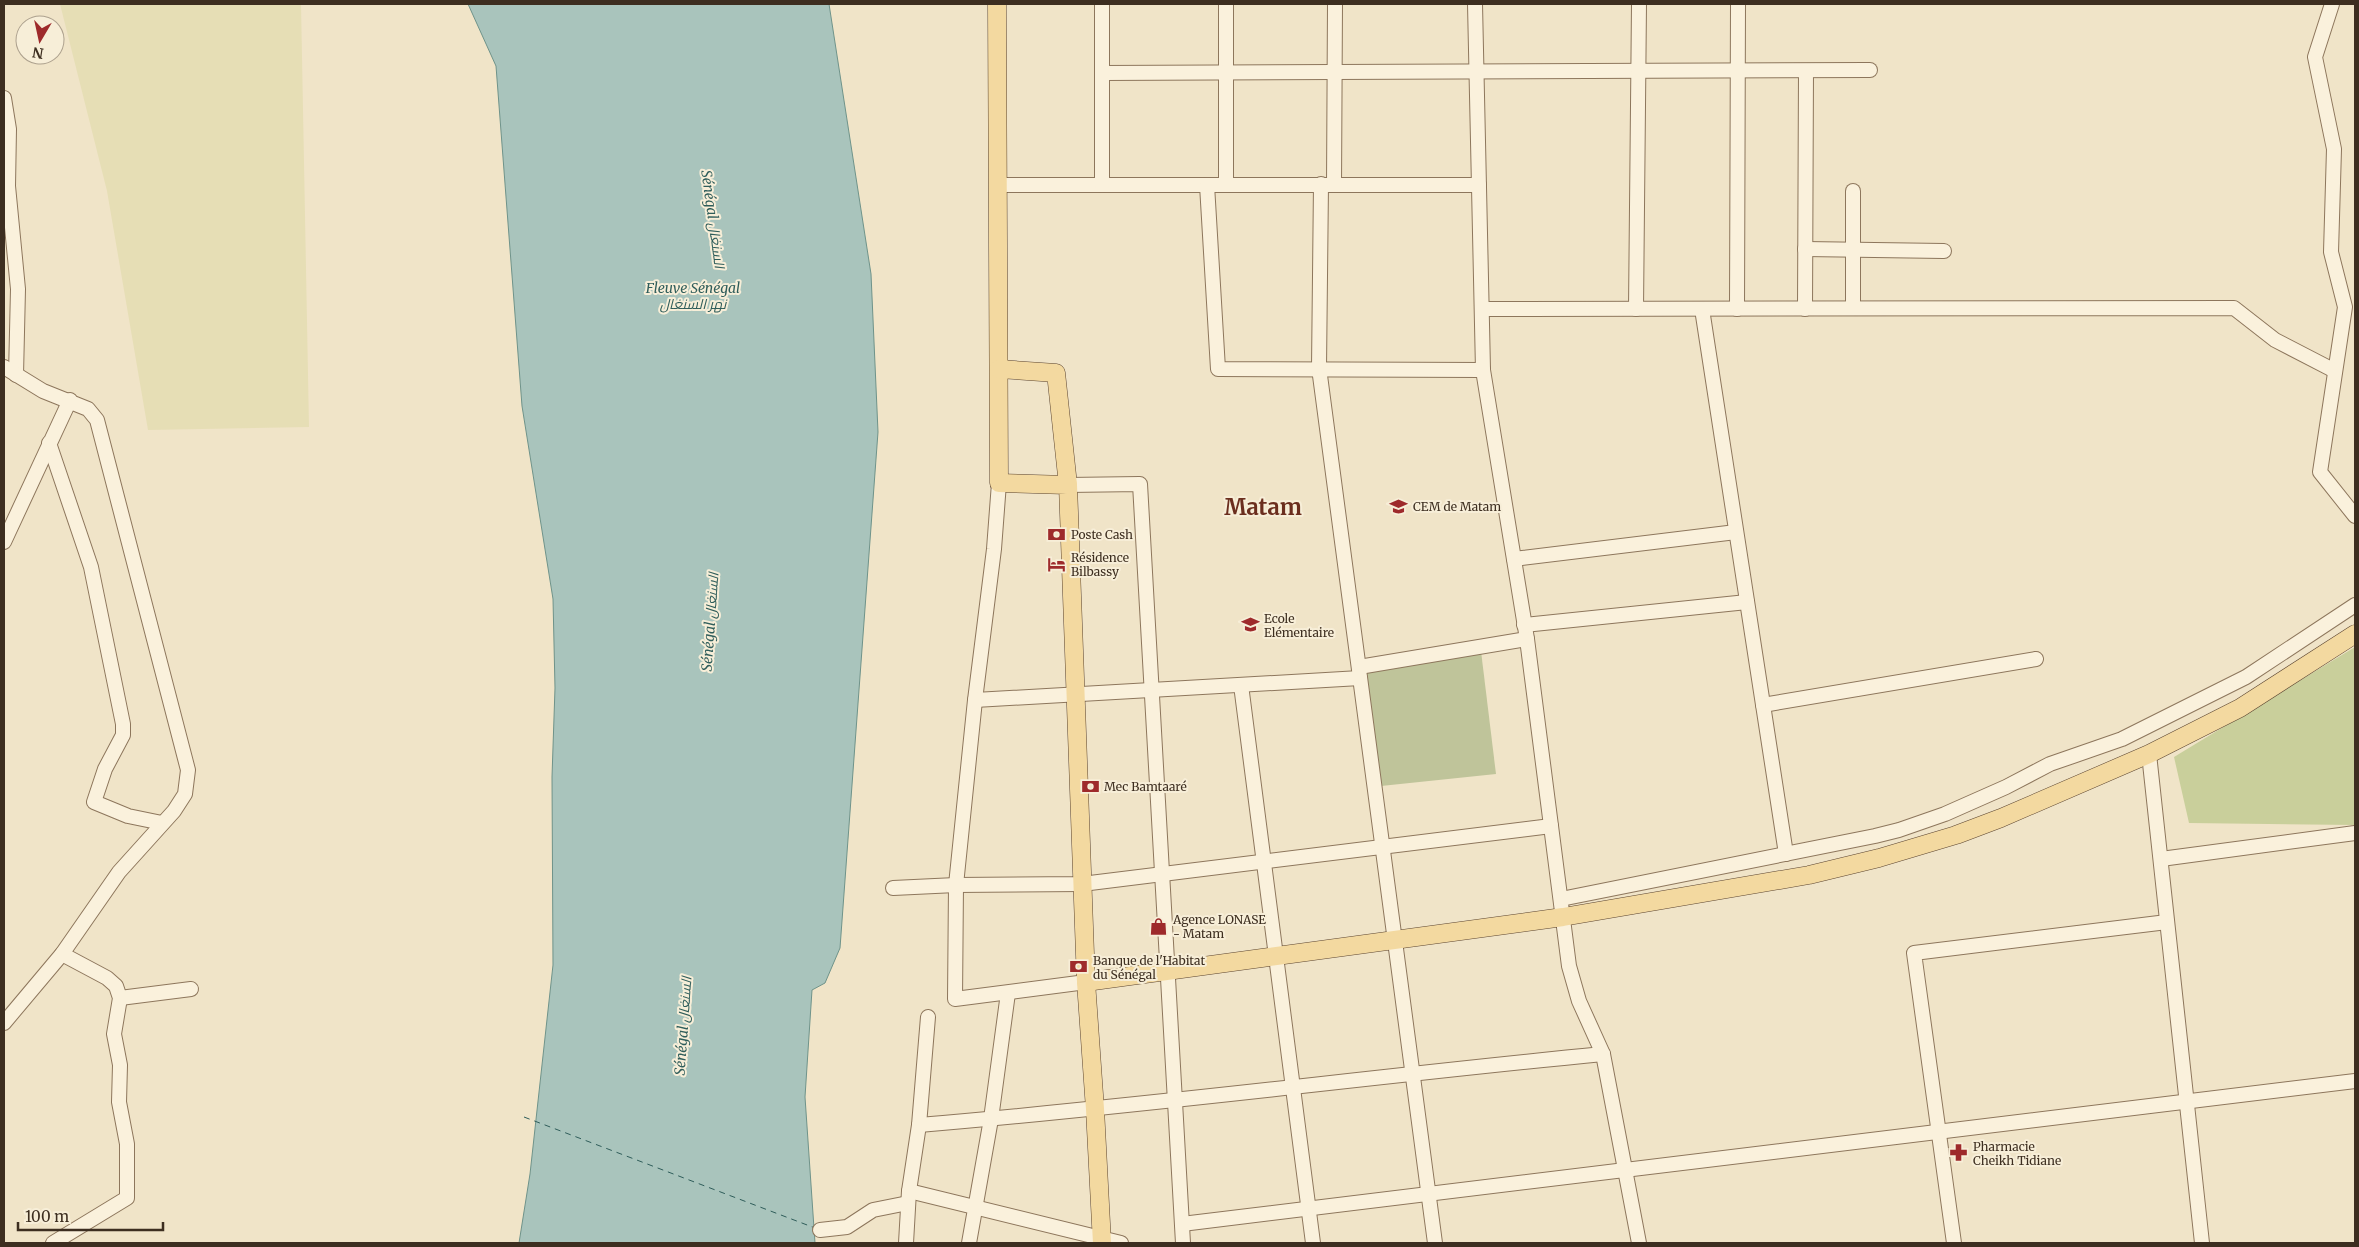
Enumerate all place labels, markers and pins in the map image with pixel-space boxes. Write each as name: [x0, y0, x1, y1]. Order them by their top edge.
school or university icon: CEM de Matam: [1389, 496, 1409, 516]
place label: CEM de Matam: [1413, 499, 1501, 514]
bank icon: Poste Cash: [1047, 524, 1067, 544]
place label: Poste Cash: [1071, 527, 1133, 542]
place label: Résidence Bilbassy: [1071, 550, 1129, 579]
hotel icon: Résidence Bilbassy: [1047, 554, 1067, 574]
place label: Ecole Elémentaire: [1264, 611, 1334, 640]
school or university icon: Ecole Elémentaire: [1240, 615, 1260, 635]
bank icon: Mec Bamtaaré: [1080, 776, 1100, 796]
place label: Mec Bamtaaré: [1104, 779, 1187, 794]
place label: Agence LONASE - Matam: [1172, 912, 1266, 941]
shop icon: Agence LONASE - Matam: [1149, 916, 1169, 936]
place label: Banque de l'Habitat du Sénégal: [1093, 953, 1205, 982]
bank icon: Banque de l'Habitat du Sénégal: [1069, 957, 1089, 977]
place label: Pharmacie Cheikh Tidiane: [1973, 1139, 2061, 1168]
pharmacy icon: Pharmacie Cheikh Tidiane: [1949, 1143, 1969, 1163]

